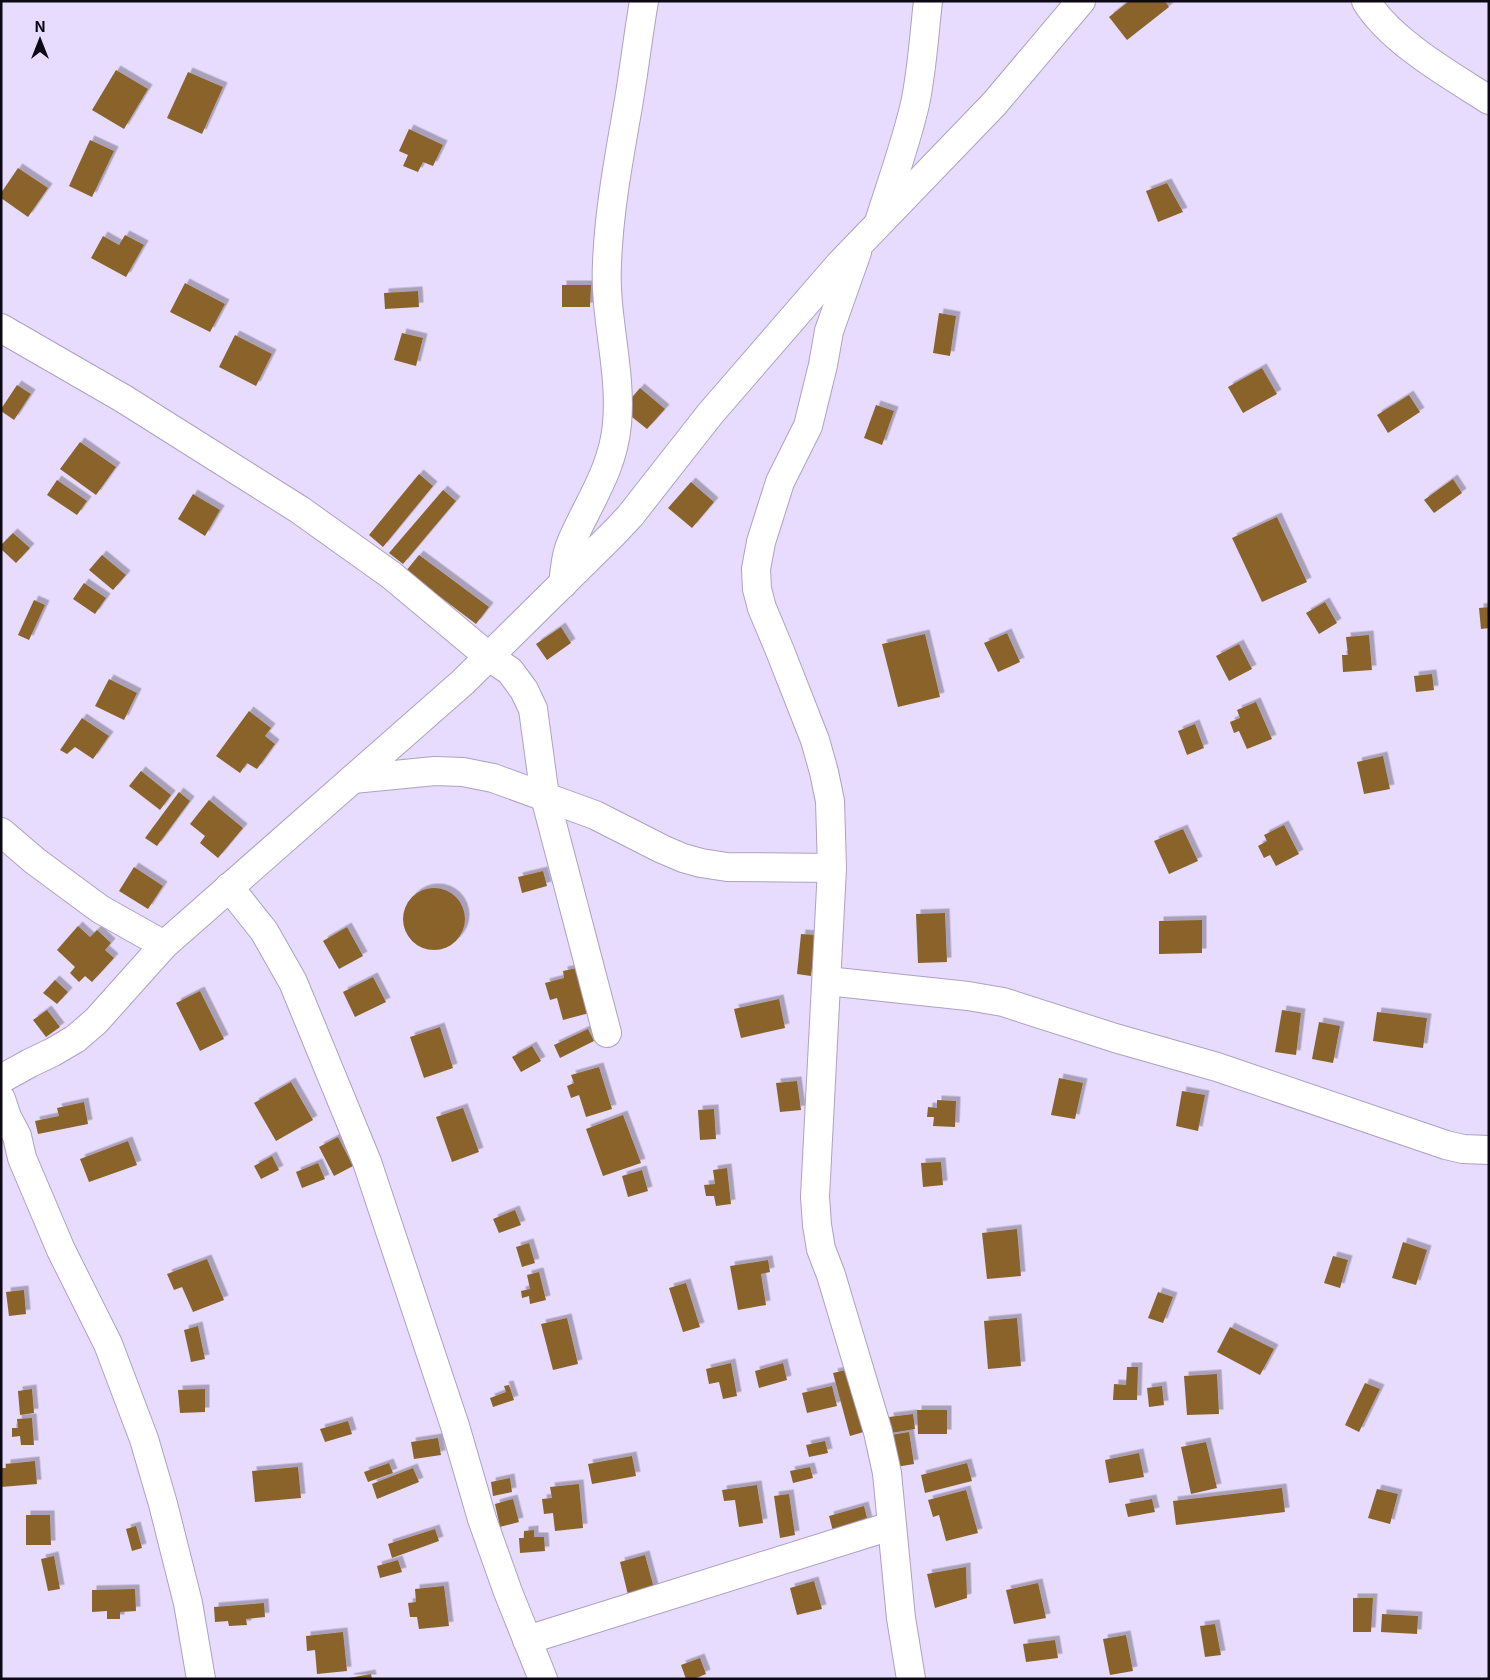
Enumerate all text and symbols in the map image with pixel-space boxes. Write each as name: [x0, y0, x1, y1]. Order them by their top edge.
north arrow: [15, 15, 65, 65]
text: N: [35, 18, 45, 35]

